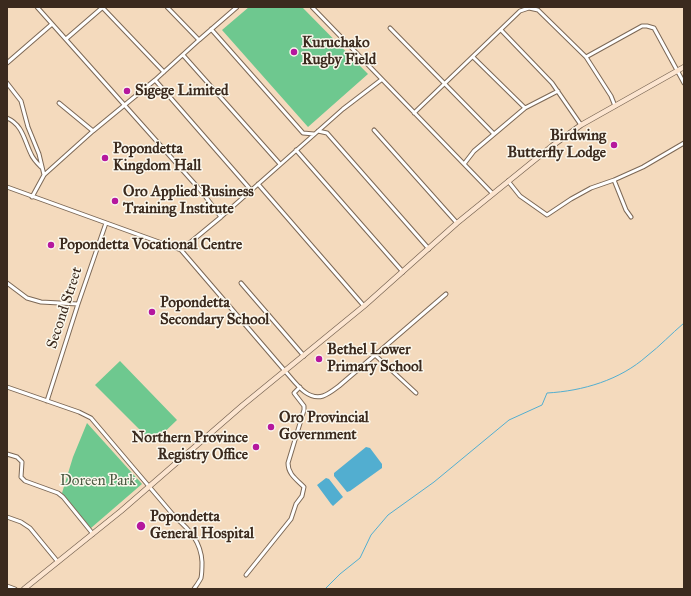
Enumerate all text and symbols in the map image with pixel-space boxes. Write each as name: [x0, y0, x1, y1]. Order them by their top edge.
place label: Kuruchako Rugby Field: [302, 34, 376, 69]
marker: Kuruchako Rugby Field: [289, 47, 299, 57]
place label: Sigege Limited: [135, 82, 228, 100]
marker: Sigege Limited: [122, 86, 132, 96]
place label: Birdwing Butterfly Lodge: [507, 127, 606, 162]
place label: Popondetta Kingdom Hall: [113, 140, 201, 175]
marker: Birdwing Butterfly Lodge: [609, 140, 619, 150]
marker: Popondetta Kingdom Hall: [100, 153, 110, 163]
place label: Oro Applied Business Training Institute: [123, 183, 254, 218]
marker: Oro Applied Business Training Institute: [110, 196, 120, 206]
place label: Popondetta Vocational Centre: [59, 236, 242, 254]
marker: Popondetta Vocational Centre: [46, 240, 56, 250]
street label: Second Street: [43, 265, 87, 351]
place label: Popondetta Secondary School: [160, 294, 269, 329]
marker: Popondetta Secondary School: [147, 307, 157, 317]
place label: Bethel Lower Primary School: [327, 341, 423, 376]
marker: Bethel Lower Primary School: [314, 354, 324, 364]
place label: Oro Provincial Government: [279, 409, 369, 444]
marker: Oro Provincial Government: [266, 422, 276, 432]
place label: Northern Province Registry Office: [132, 429, 248, 464]
marker: Northern Province Registry Office: [251, 442, 261, 452]
park label: Doreen Park: [60, 472, 136, 490]
place label: Popondetta General Hospital: [150, 508, 254, 543]
marker: Popondetta General Hospital: [135, 520, 147, 532]

